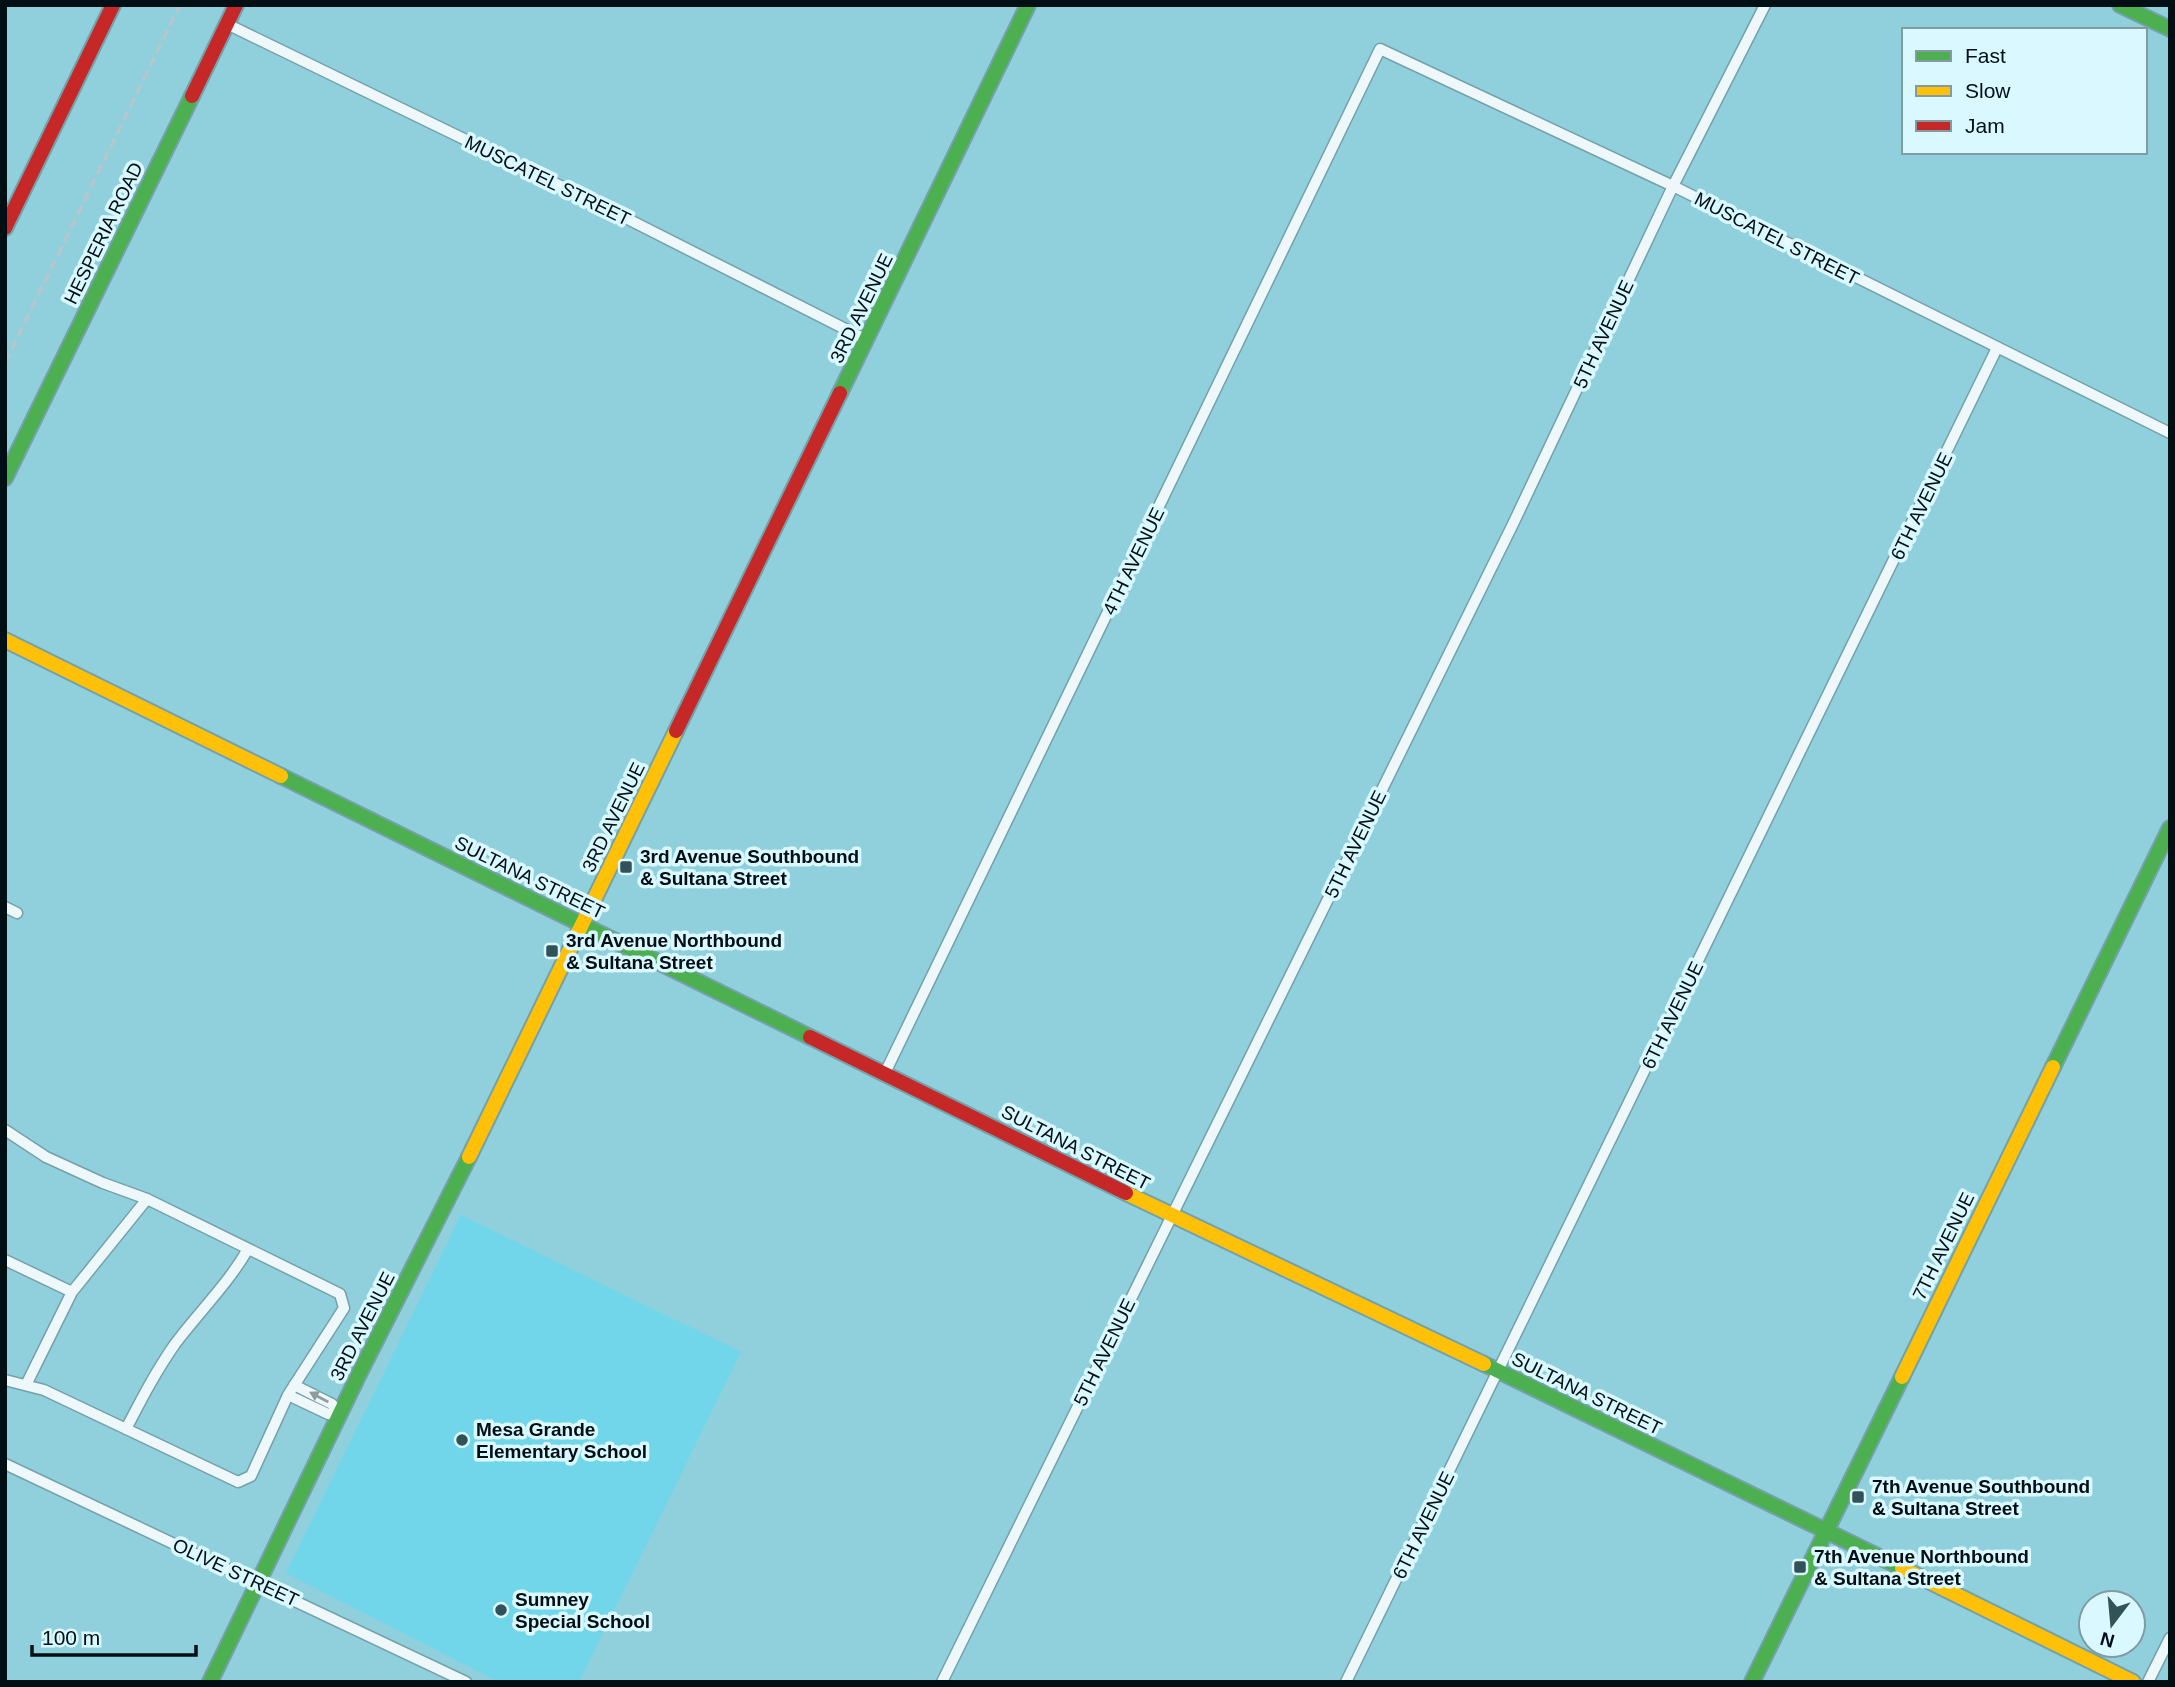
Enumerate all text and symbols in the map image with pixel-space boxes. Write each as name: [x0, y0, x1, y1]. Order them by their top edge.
legend: [1902, 28, 2147, 154]
text: Fast: [1965, 44, 2006, 67]
text: Slow: [1965, 79, 2011, 102]
text: Jam: [1965, 114, 2005, 137]
street label: MUSCATEL STREET: [462, 131, 634, 230]
street label: HESPERIA ROAD: [60, 159, 147, 308]
street label: MUSCATEL STREET: [1691, 188, 1863, 289]
street label: 3RD AVENUE: [826, 250, 897, 366]
street label: 5TH AVENUE: [1569, 277, 1638, 392]
street label: 6TH AVENUE: [1886, 449, 1957, 563]
street label: 4TH AVENUE: [1098, 504, 1169, 618]
street label: 3RD AVENUE: [578, 759, 649, 875]
street label: 5TH AVENUE: [1320, 787, 1391, 901]
street label: SULTANA STREET: [451, 832, 608, 923]
place label: 3rd Avenue Southbound & Sultana Street: [640, 846, 859, 889]
marker: 3rd Avenue Southbound & Sultana Street: [618, 859, 634, 875]
place label: 3rd Avenue Northbound & Sultana Street: [566, 930, 782, 973]
marker: 3rd Avenue Northbound & Sultana Street: [544, 943, 560, 959]
street label: 6TH AVENUE: [1637, 958, 1708, 1072]
street label: SULTANA STREET: [998, 1101, 1154, 1194]
street label: 7TH AVENUE: [1908, 1189, 1979, 1303]
street label: 3RD AVENUE: [326, 1268, 399, 1384]
street label: 5TH AVENUE: [1069, 1295, 1140, 1409]
street label: SULTANA STREET: [1508, 1348, 1665, 1439]
one-way arrow: [309, 1391, 329, 1403]
place label: Mesa Grande Elementary School: [476, 1419, 647, 1462]
marker: Mesa Grande Elementary School: [454, 1432, 470, 1448]
street label: 6TH AVENUE: [1388, 1468, 1459, 1582]
place label: 7th Avenue Southbound & Sultana Street: [1872, 1476, 2090, 1519]
marker: 7th Avenue Southbound & Sultana Street: [1850, 1489, 1866, 1505]
street label: OLIVE STREET: [170, 1534, 302, 1611]
place label: 7th Avenue Northbound & Sultana Street: [1814, 1546, 2029, 1589]
marker: 7th Avenue Northbound & Sultana Street: [1792, 1559, 1808, 1575]
place label: Sumney Special School: [515, 1589, 650, 1632]
north arrow: [2077, 1589, 2147, 1659]
marker: Sumney Special School: [493, 1602, 509, 1618]
scale bar: [32, 1614, 196, 1658]
text: 100 m: [42, 1626, 100, 1649]
text: N: [2098, 1628, 2117, 1652]

